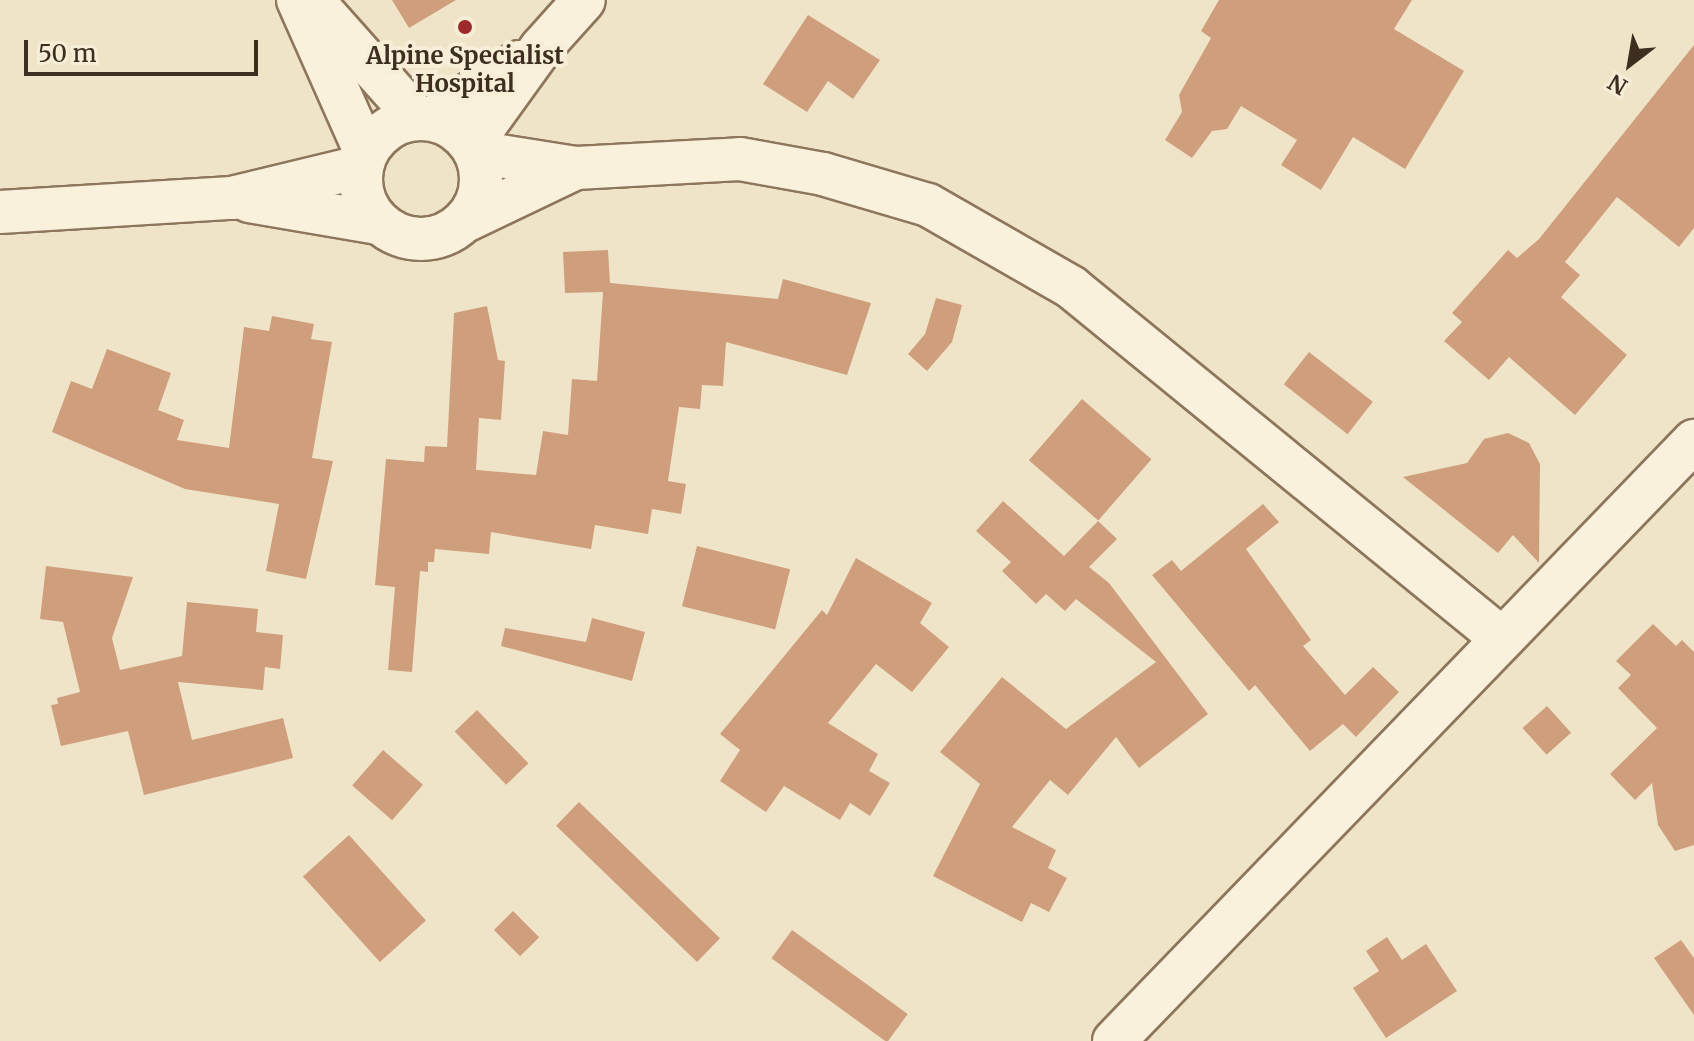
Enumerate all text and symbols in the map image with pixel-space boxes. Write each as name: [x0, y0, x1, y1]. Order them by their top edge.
marker: Alpine Specialist Hospital: [454, 16, 476, 38]
scale bar: [28, 24, 262, 74]
north arrow: [1590, 24, 1670, 104]
text: 50 m: [38, 38, 97, 69]
place label: Alpine Specialist Hospital: [366, 42, 564, 98]
text: N: [1603, 68, 1632, 101]

